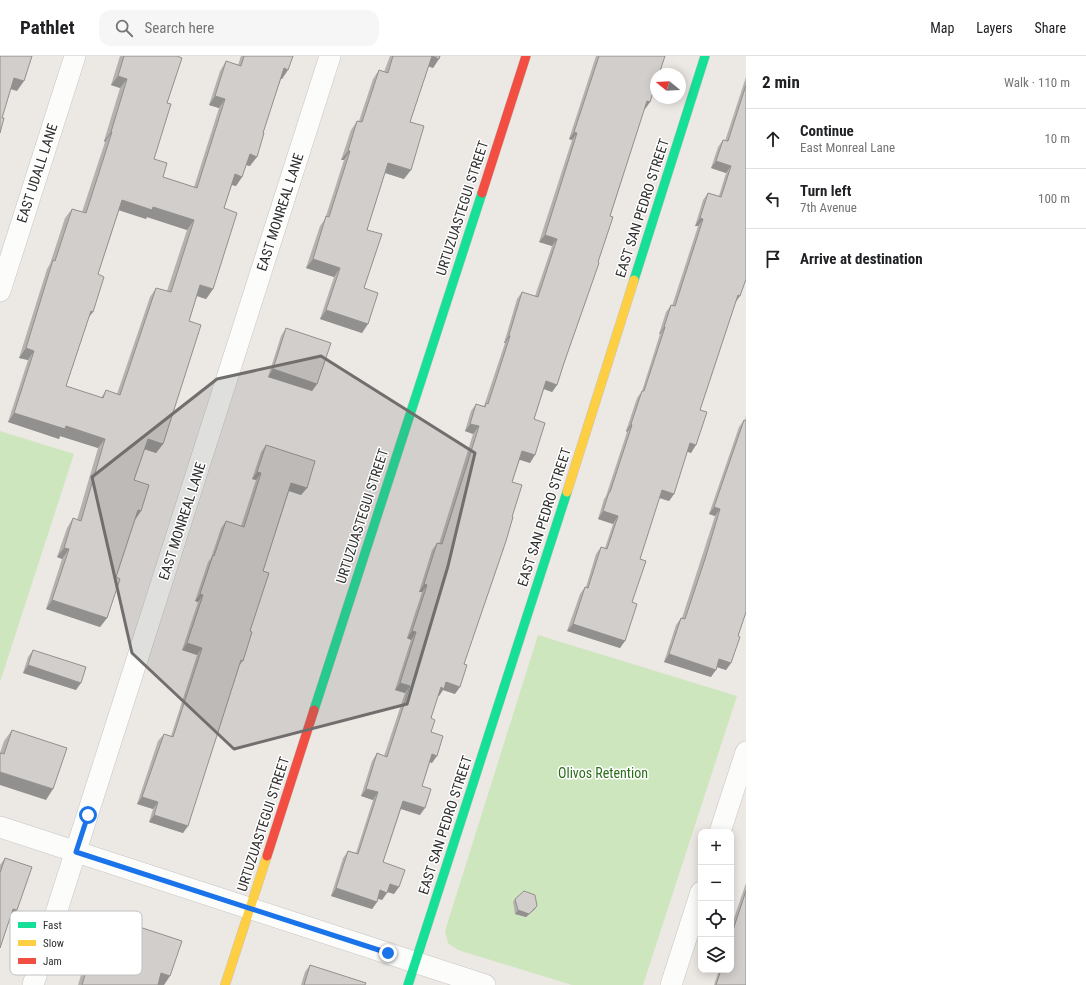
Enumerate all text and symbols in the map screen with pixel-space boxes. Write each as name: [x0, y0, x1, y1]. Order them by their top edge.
search box: [99, 10, 379, 46]
text: Pathlet: [20, 16, 75, 39]
icon: search: [113, 17, 135, 39]
text: Search here: [145, 19, 214, 37]
text: Map: [930, 20, 954, 36]
text: Layers: [976, 20, 1013, 36]
text: Share: [1035, 20, 1066, 36]
north arrow: [650, 68, 686, 104]
text: 2 min: [762, 72, 800, 92]
text: Walk · 110 m: [1004, 75, 1070, 90]
street label: EAST UDALL LANE: [13, 121, 61, 225]
text: Continue: [800, 122, 854, 140]
icon: ahead: [762, 128, 784, 150]
text: 10 m: [1044, 131, 1070, 146]
street label: EAST SAN PEDRO STREET: [612, 137, 672, 279]
street label: URTUZUASTEGUI STREET: [433, 139, 491, 277]
text: East Monreal Lane: [800, 140, 895, 155]
street label: EAST MONREAL LANE: [253, 151, 307, 273]
text: Turn left: [800, 182, 851, 200]
icon: left: [762, 188, 784, 210]
text: 100 m: [1038, 191, 1070, 206]
text: 7th Avenue: [800, 200, 857, 215]
icon: arrive: [762, 248, 784, 270]
text: Arrive at destination: [800, 250, 923, 268]
street label: EAST SAN PEDRO STREET: [514, 446, 574, 588]
street label: URTUZUASTEGUI STREET: [333, 447, 391, 585]
street label: EAST MONREAL LANE: [155, 460, 209, 582]
street label: EAST SAN PEDRO STREET: [415, 754, 475, 896]
street label: URTUZUASTEGUI STREET: [234, 755, 292, 893]
park label: Olivos Retention: [558, 765, 648, 781]
route start: [79, 806, 97, 824]
map controls: [698, 829, 734, 973]
button: +: [698, 829, 734, 865]
button: −: [698, 865, 734, 901]
button: locate: [698, 901, 734, 937]
legend: [10, 911, 142, 975]
text: Fast: [43, 919, 62, 932]
text: Slow: [43, 937, 64, 950]
button: layers: [698, 937, 734, 973]
route end: [379, 944, 397, 962]
text: Jam: [43, 955, 62, 968]

